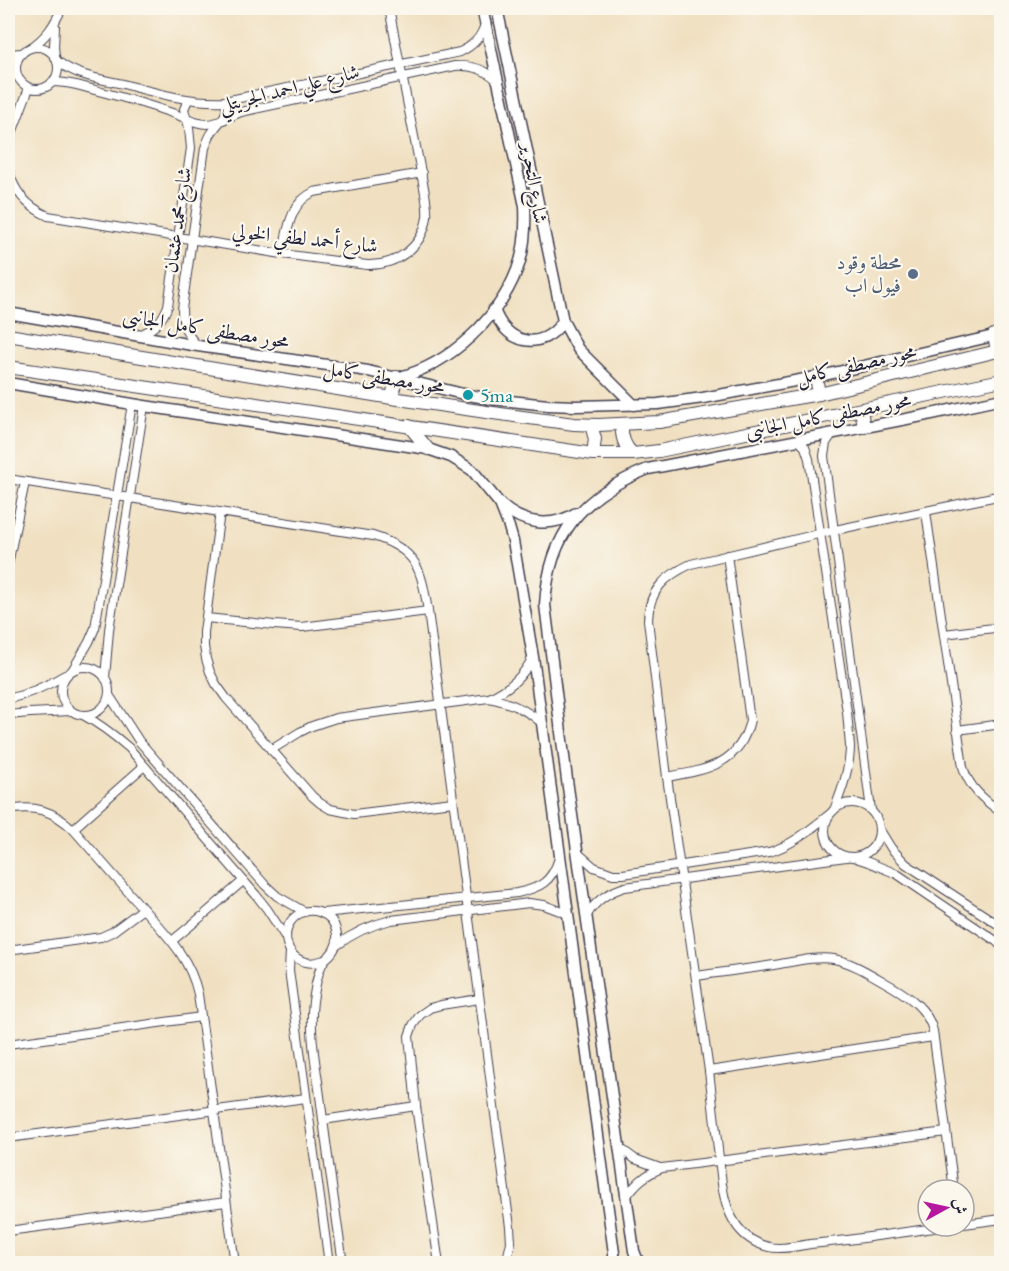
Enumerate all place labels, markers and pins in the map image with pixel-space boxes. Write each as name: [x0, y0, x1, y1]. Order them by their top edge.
place label: محطة وقود فيول اب: [837, 249, 901, 298]
marker: محطة وقود فيول اب: [906, 267, 920, 281]
place label: 5ma: [480, 382, 513, 408]
marker: 5ma: [461, 388, 475, 402]

